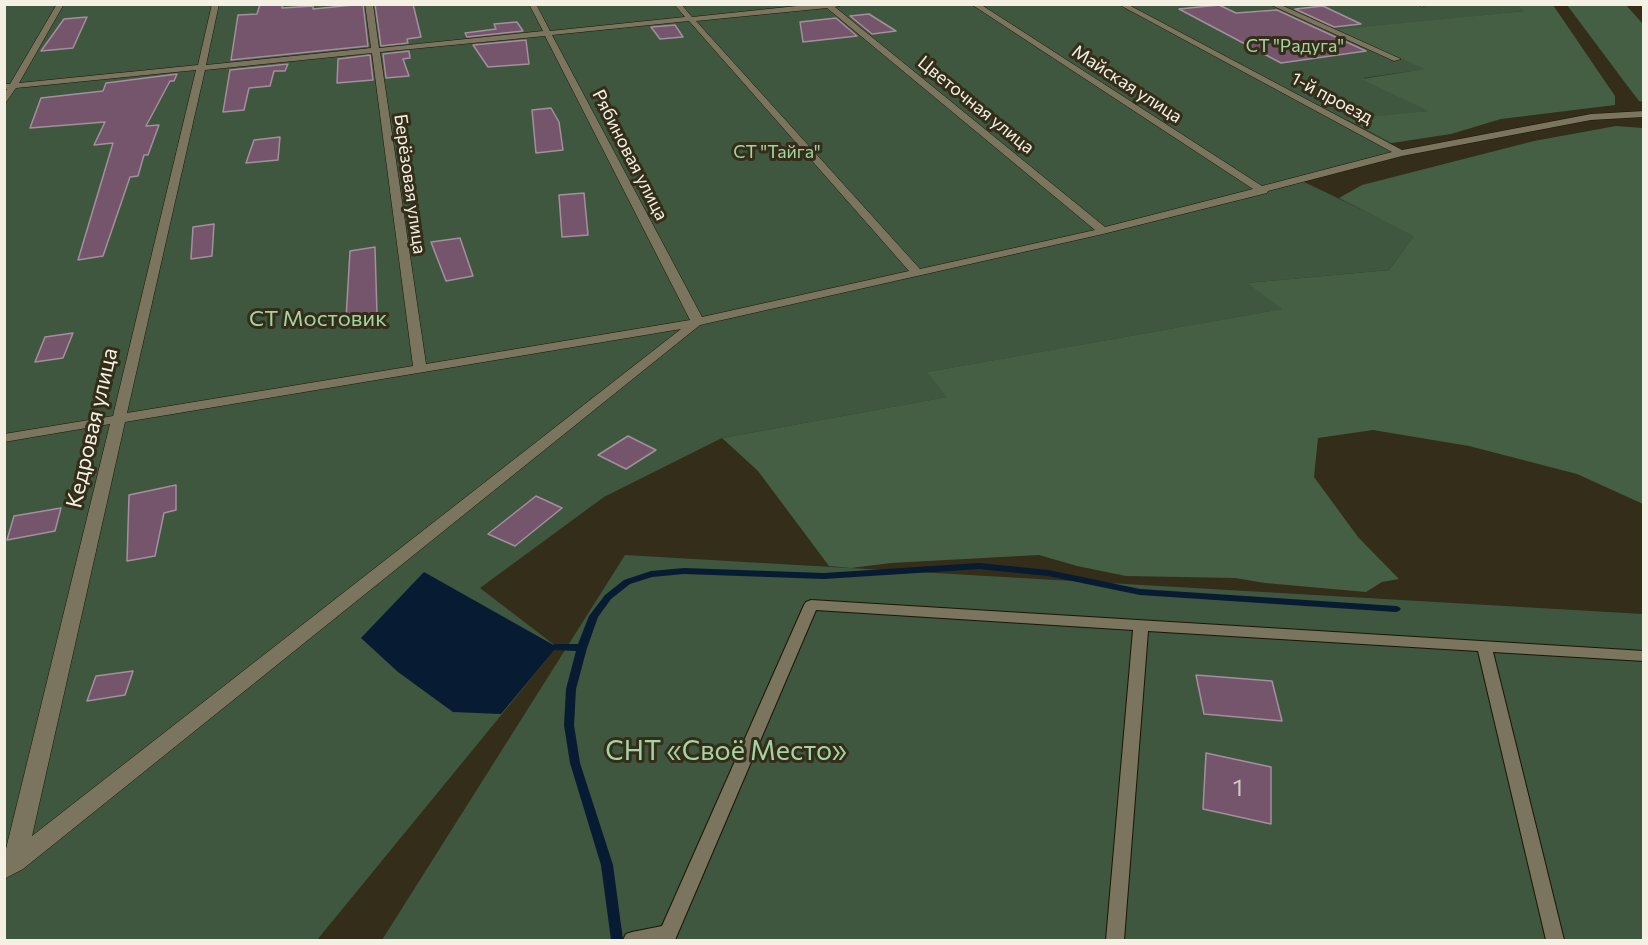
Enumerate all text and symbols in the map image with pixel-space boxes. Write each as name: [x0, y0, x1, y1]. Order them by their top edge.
park label: СТ "Радуга": [1246, 35, 1344, 57]
street label: Майская улица: [1068, 40, 1186, 128]
street label: Цветочная улица: [914, 52, 1038, 158]
street label: 1-й проезд: [1287, 67, 1377, 129]
street label: Рябиновая улица: [588, 86, 672, 224]
street label: Берёзовая улица: [389, 113, 431, 255]
park label: СТ "Тайга": [733, 141, 821, 163]
park label: СТ Мостовик: [249, 306, 387, 332]
street label: Кедровая улица: [61, 345, 123, 511]
park label: СНТ «Своё Место»: [605, 735, 847, 767]
house number: 1: [1233, 774, 1243, 802]

